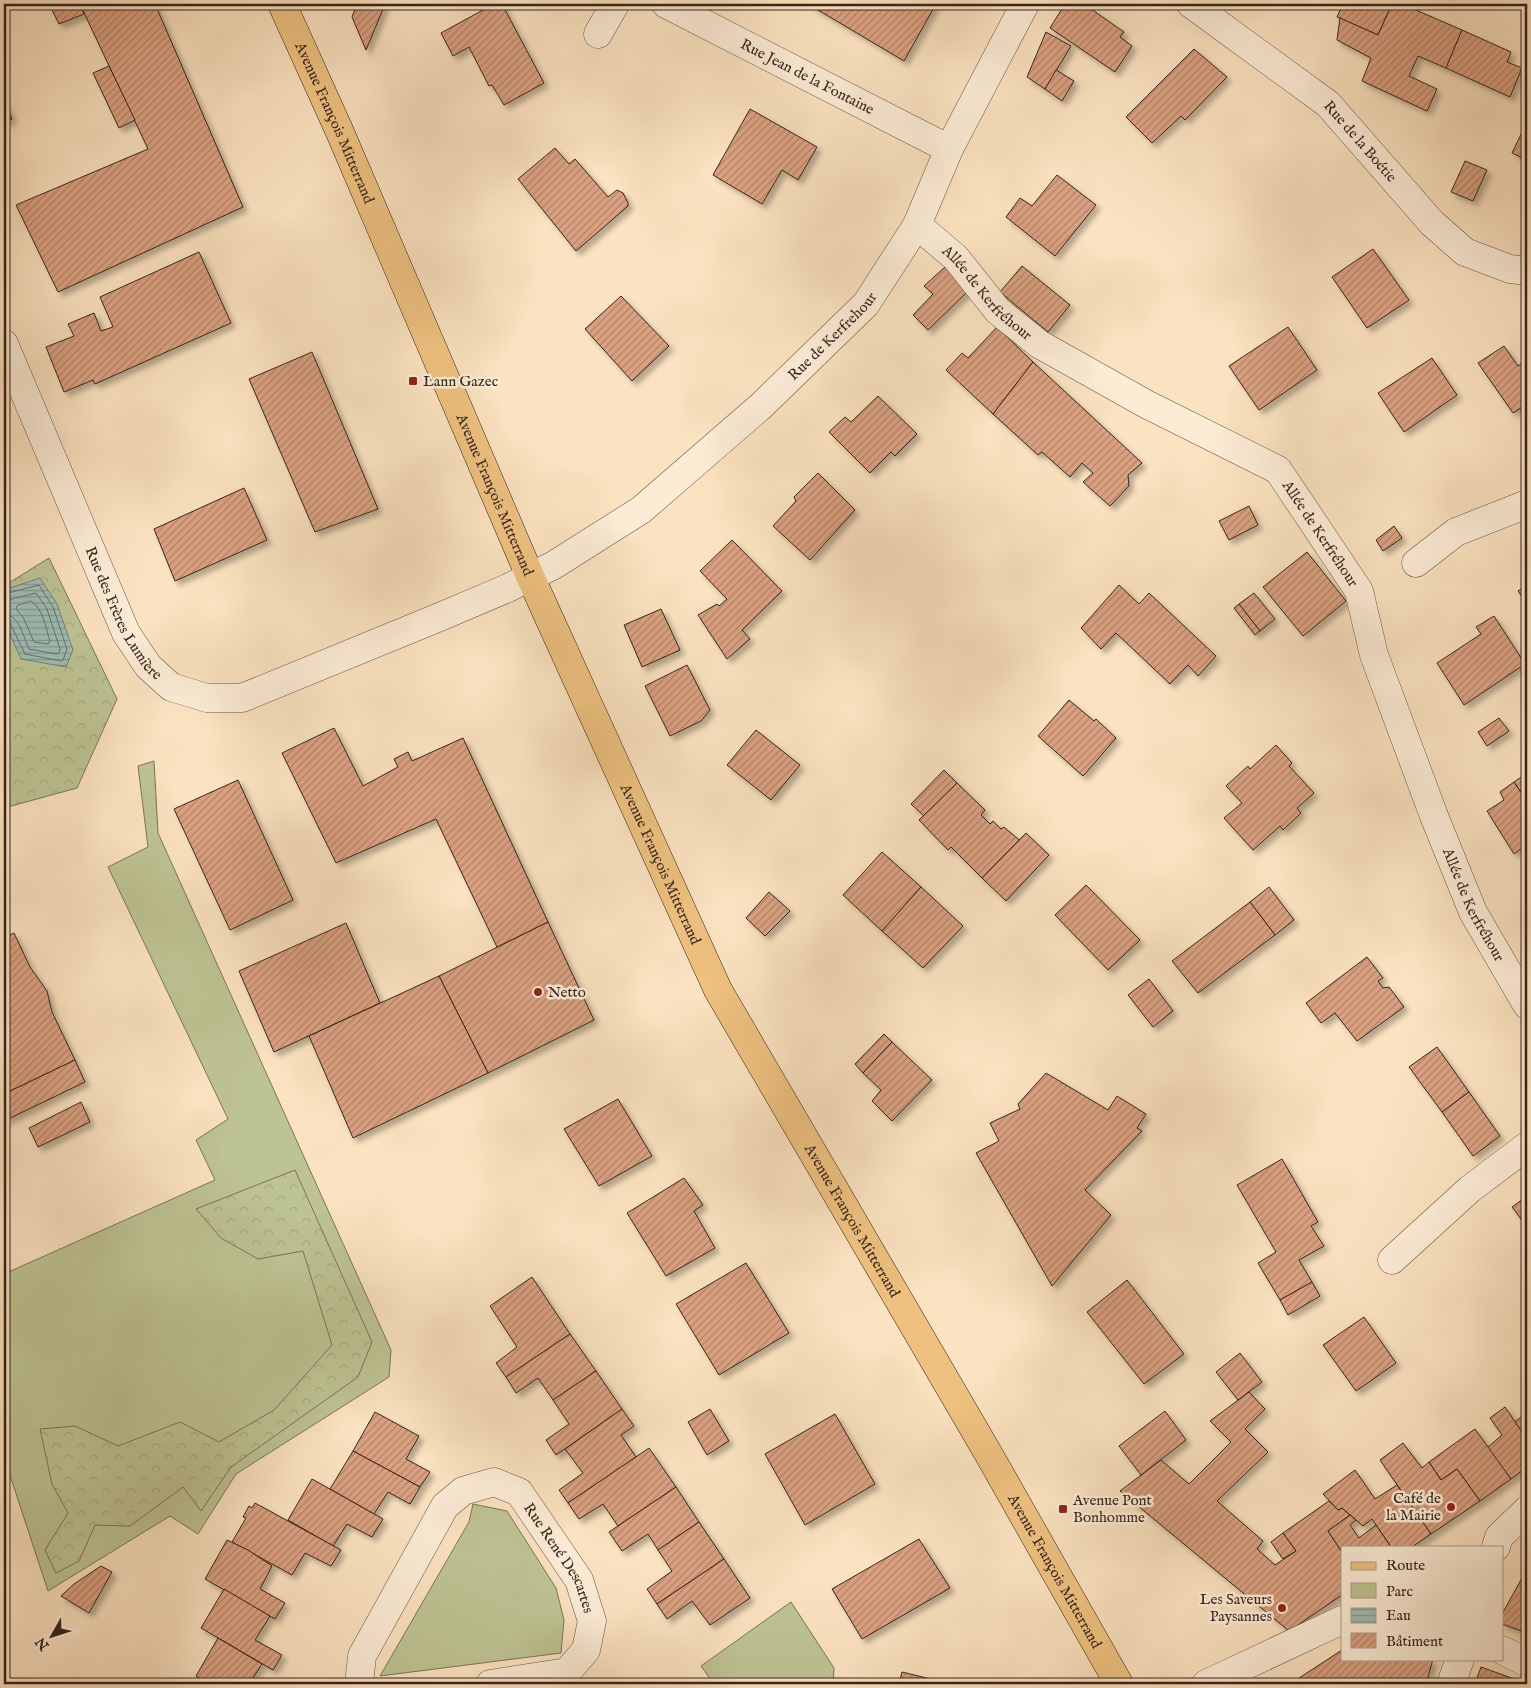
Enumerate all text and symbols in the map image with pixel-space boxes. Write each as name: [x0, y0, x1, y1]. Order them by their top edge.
street label: Rue Jean de la Fontaine: [737, 34, 878, 119]
street label: Avenue François Mitterrand: [291, 38, 379, 207]
street label: Rue de la Boétie: [1320, 96, 1401, 186]
street label: Allée de Kerfréhour: [938, 240, 1036, 345]
street label: Rue de Kerfrehour: [784, 288, 881, 384]
place label: Lann Gazec: [423, 372, 498, 391]
marker: Lann Gazec: [407, 375, 419, 387]
street label: Avenue François Mitterrand: [452, 410, 539, 579]
street label: Allée de Kerfréhour: [1278, 476, 1363, 591]
street label: Rue des Frères Lumière: [81, 544, 166, 684]
street label: Avenue François Mitterrand: [616, 780, 706, 948]
street label: Allée de Kerfréhour: [1438, 844, 1509, 965]
place label: Netto: [548, 983, 586, 1002]
marker: Netto: [532, 986, 544, 998]
street label: Avenue François Mitterrand: [800, 1140, 905, 1301]
place label: Café de la Mairie: [1386, 1489, 1441, 1525]
street label: Avenue François Mitterrand: [1003, 1490, 1107, 1653]
place label: Avenue Pont Bonhomme: [1072, 1491, 1152, 1527]
street label: Rue René Descartes: [520, 1499, 598, 1615]
marker: Café de la Mairie: [1445, 1501, 1457, 1513]
marker: Avenue Pont Bonhomme: [1057, 1503, 1069, 1515]
legend: [1341, 1546, 1504, 1660]
text: Route: [1386, 1556, 1425, 1575]
text: Parc: [1386, 1582, 1413, 1601]
place label: Les Saveurs Paysannes: [1200, 1590, 1272, 1626]
marker: Les Saveurs Paysannes: [1276, 1602, 1288, 1614]
text: Eau: [1386, 1606, 1411, 1625]
north arrow: [28, 1610, 78, 1660]
text: Bâtiment: [1386, 1632, 1443, 1651]
text: N: [32, 1633, 54, 1655]

